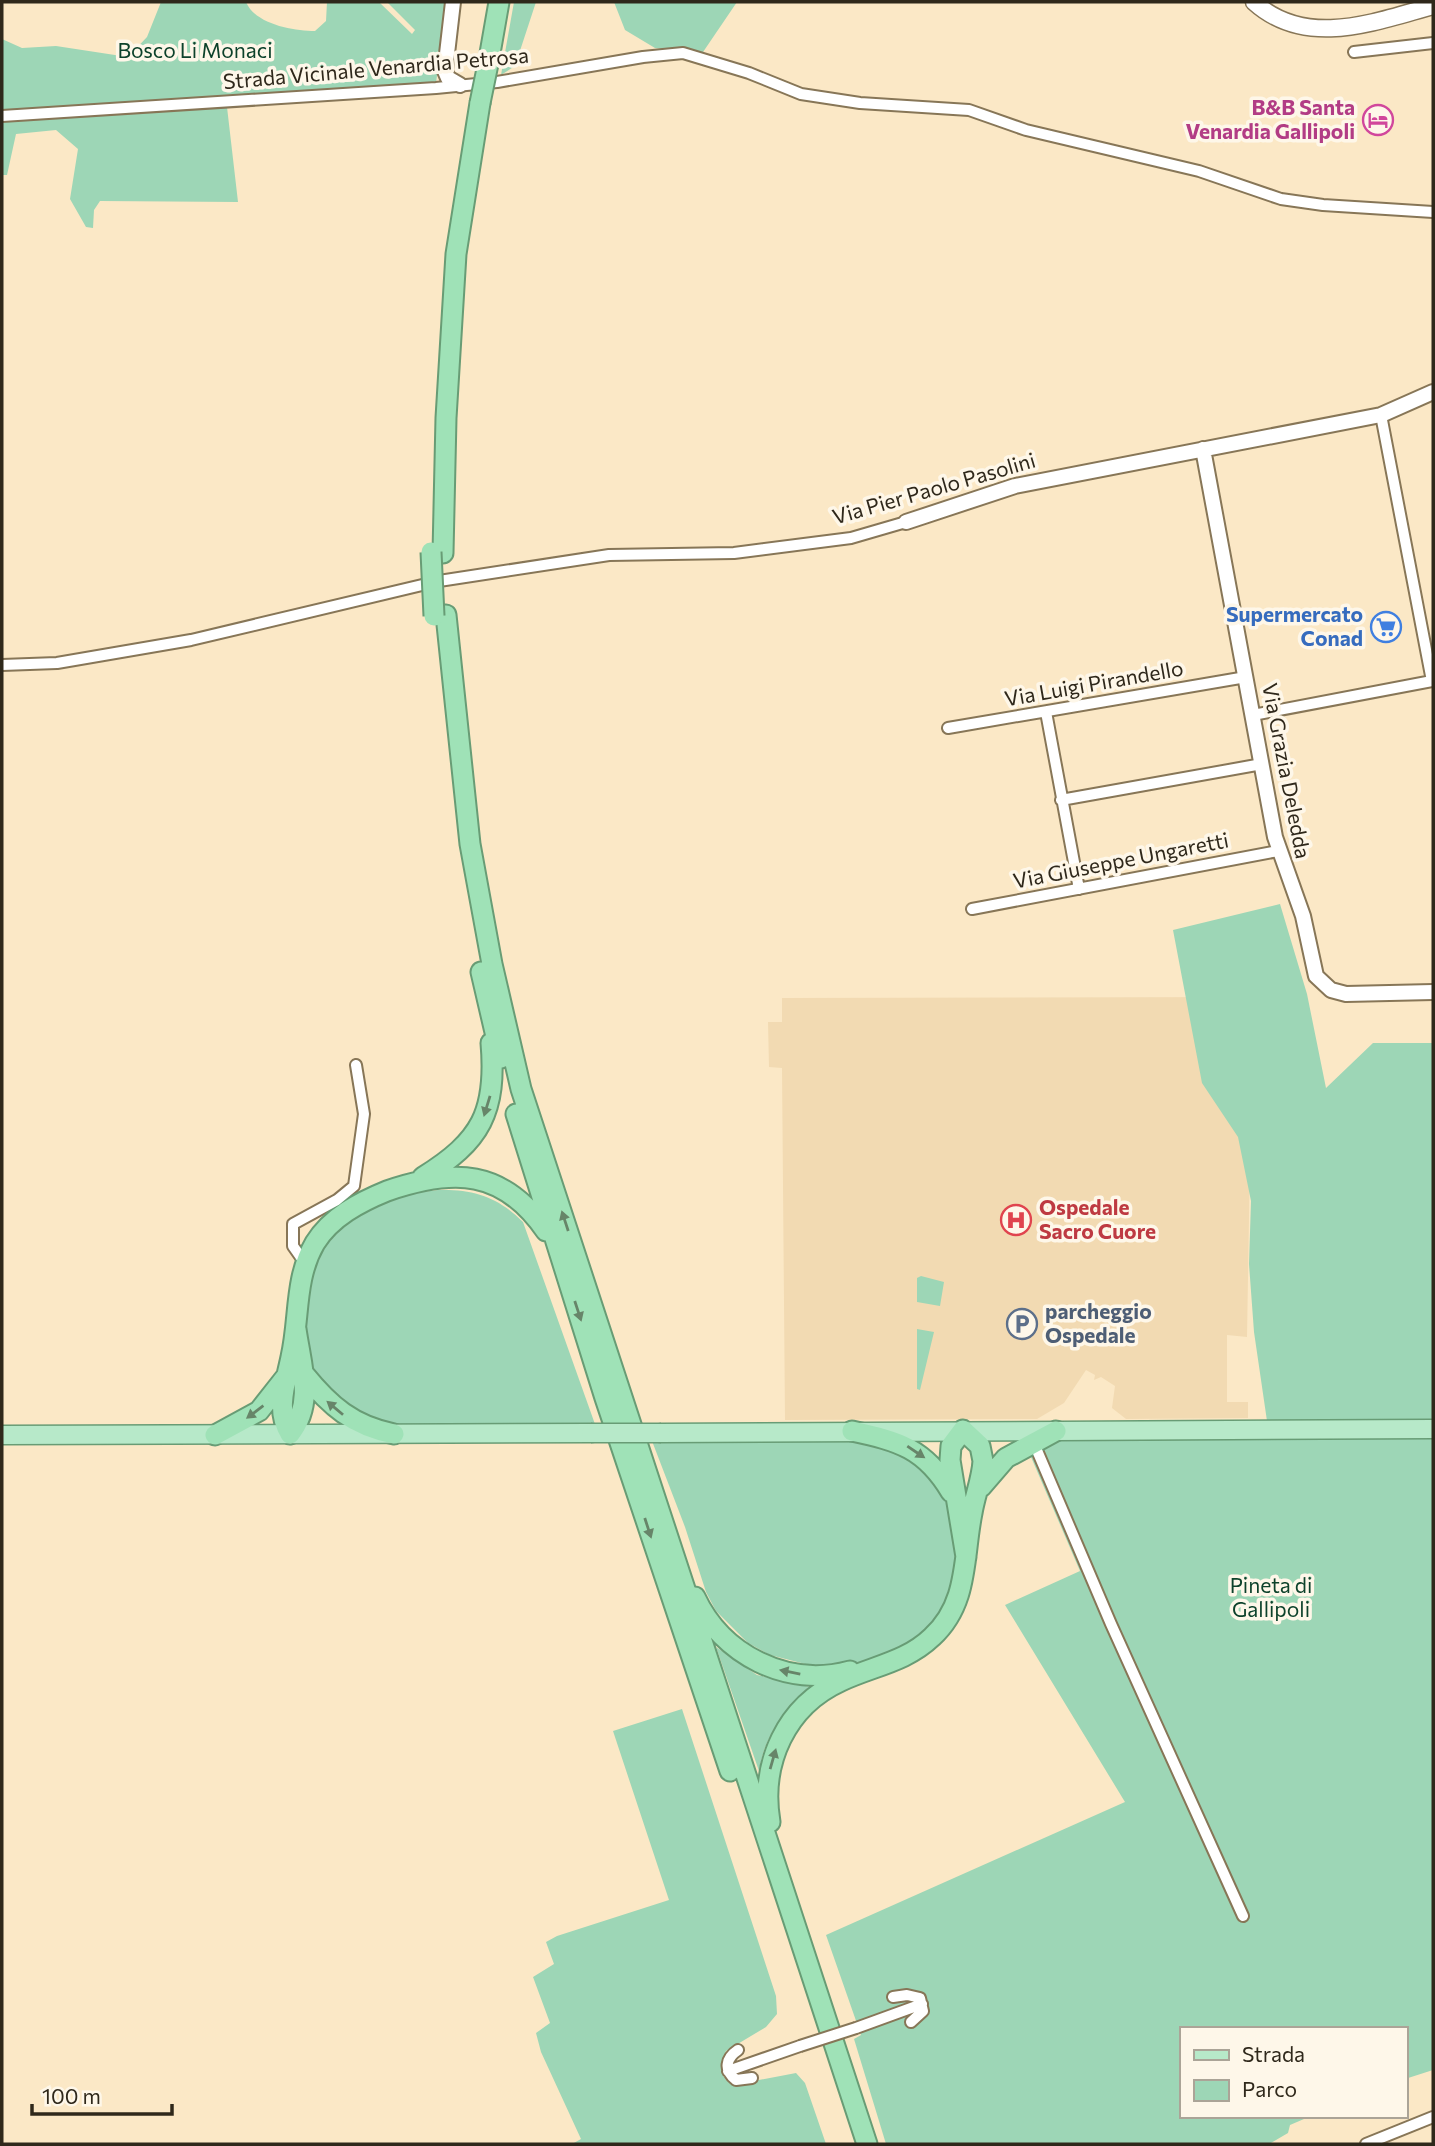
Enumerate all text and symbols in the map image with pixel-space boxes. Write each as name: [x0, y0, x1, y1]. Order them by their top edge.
park label: Bosco Li Monaci: [117, 37, 273, 62]
street label: Strada Vicinale Venardia Petrosa: [222, 42, 530, 93]
place label: B&B Santa Venardia Gallipoli: [1185, 94, 1355, 143]
hotel icon: B&B Santa Venardia Gallipoli: [1361, 103, 1395, 137]
street label: Via Pier Paolo Pasolini: [829, 447, 1038, 529]
place label: Supermercato Conad: [1226, 601, 1363, 650]
supermarket icon: Supermercato Conad: [1369, 610, 1403, 644]
street label: Via Luigi Pirandello: [1002, 655, 1185, 711]
street label: Via Grazia Deledda: [1258, 681, 1317, 861]
street label: Via Giuseppe Ungaretti: [1011, 826, 1231, 893]
one-way arrow: [482, 1096, 492, 1117]
place label: Ospedale Sacro Cuore: [1039, 1194, 1156, 1243]
hospital icon: Ospedale Sacro Cuore: [999, 1203, 1033, 1237]
one-way arrow: [559, 1211, 570, 1232]
place label: parcheggio Ospedale: [1045, 1298, 1152, 1347]
one-way arrow: [573, 1301, 583, 1322]
parking icon: parcheggio Ospedale: [1005, 1307, 1039, 1341]
one-way arrow: [327, 1401, 344, 1416]
one-way arrow: [246, 1405, 264, 1419]
one-way arrow: [906, 1446, 926, 1459]
one-way arrow: [643, 1517, 654, 1538]
park label: Pineta di Gallipoli: [1230, 1572, 1312, 1621]
one-way arrow: [779, 1666, 801, 1677]
one-way arrow: [768, 1748, 778, 1769]
legend: [1180, 2027, 1407, 2118]
text: Strada: [1242, 2041, 1305, 2066]
scale bar: [32, 2072, 172, 2116]
text: Parco: [1242, 2076, 1297, 2101]
text: 100 m: [42, 2083, 101, 2108]

